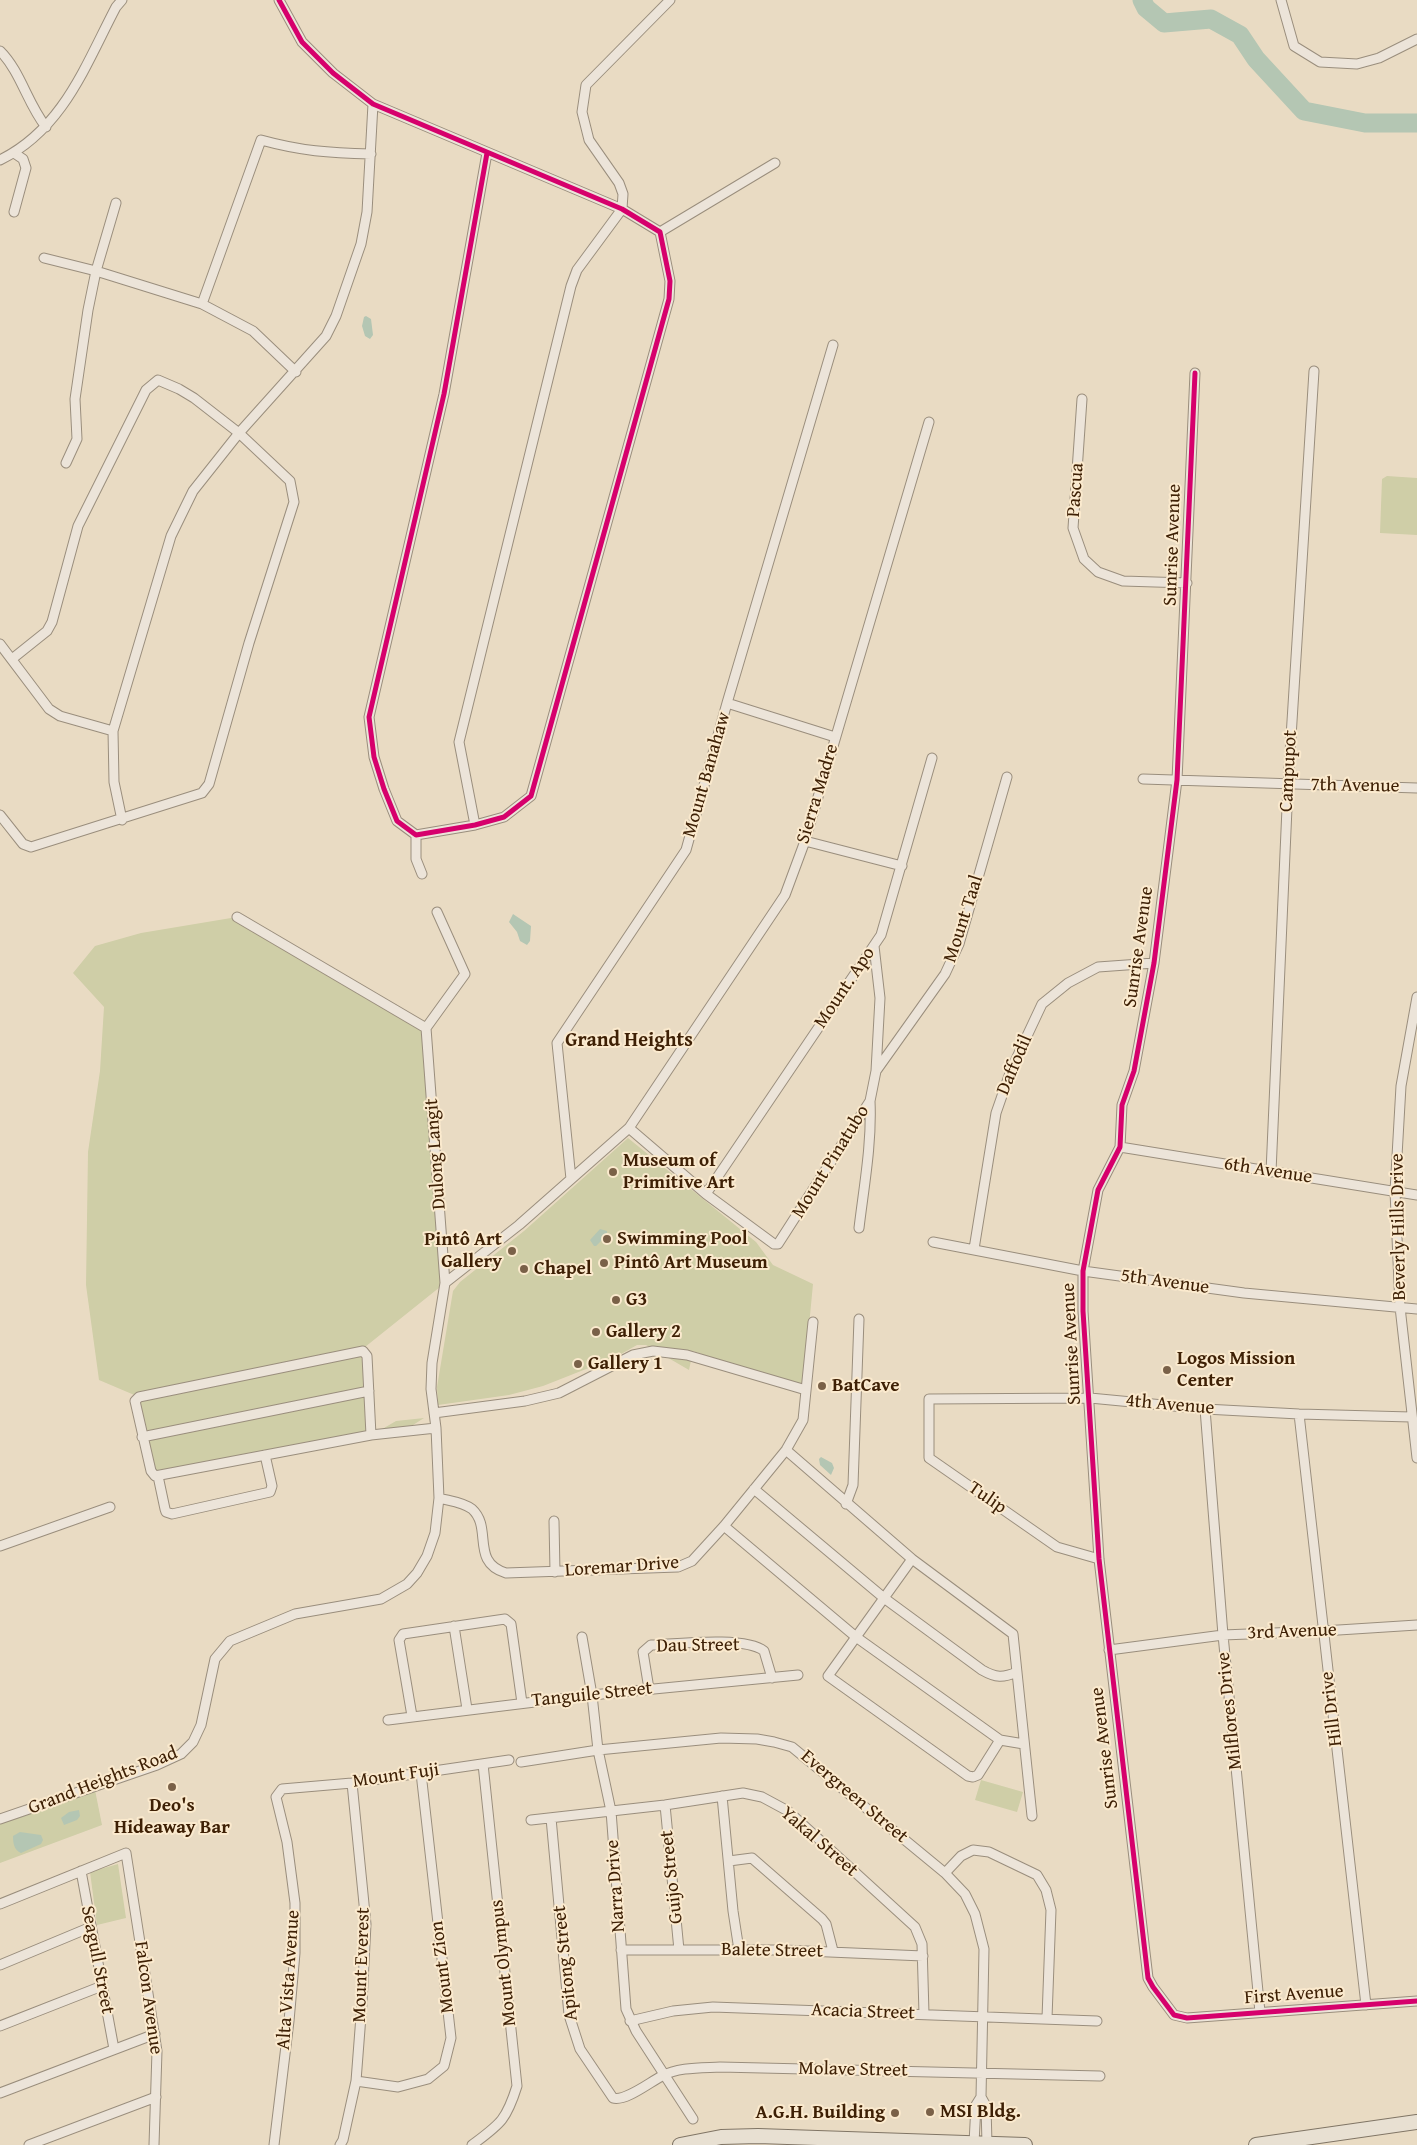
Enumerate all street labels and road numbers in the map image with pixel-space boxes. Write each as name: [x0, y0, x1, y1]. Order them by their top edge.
street label: Pascua: [1063, 462, 1089, 518]
street label: Sunrise Avenue: [1159, 483, 1187, 607]
street label: Mount Banahaw: [678, 710, 736, 840]
street label: Campupot: [1275, 729, 1303, 813]
street label: Sierra Madre: [792, 741, 844, 847]
street label: 7th Avenue: [1310, 774, 1400, 798]
street label: Mount Taal: [939, 873, 989, 965]
street label: Sunrise Avenue: [1119, 885, 1159, 1009]
street label: Mount. Apo: [809, 943, 881, 1033]
street label: Daffodil: [992, 1031, 1038, 1099]
street label: Dulong Langit: [421, 1098, 451, 1210]
street label: Mount Pinatubo: [787, 1101, 875, 1223]
street label: 6th Avenue: [1222, 1153, 1314, 1189]
street label: Beverly Hills Drive: [1386, 1153, 1412, 1301]
street label: 5th Avenue: [1119, 1265, 1211, 1299]
street label: Sunrise Avenue: [1057, 1282, 1087, 1406]
street label: 4th Avenue: [1125, 1390, 1215, 1420]
street label: Tulip: [963, 1477, 1011, 1519]
street label: Loremar Drive: [564, 1552, 680, 1582]
street label: 3rd Avenue: [1247, 1619, 1337, 1645]
street label: Dau Street: [656, 1634, 740, 1658]
street label: Milflores Drive: [1212, 1651, 1248, 1771]
street label: Hill Drive: [1316, 1670, 1348, 1748]
street label: Tanguile Street: [531, 1677, 653, 1713]
street label: Sunrise Avenue: [1086, 1686, 1124, 1810]
street label: Grand Heights Road: [25, 1742, 181, 1820]
street label: Evergreen Street: [796, 1745, 912, 1849]
street label: Mount Fuji: [351, 1759, 441, 1793]
street label: Yakal Street: [775, 1802, 863, 1882]
street label: Guijo Street: [656, 1829, 688, 1925]
street label: Narra Drive: [601, 1839, 631, 1933]
street label: Mount Olympus: [486, 1899, 522, 2027]
street label: Seagull Street: [75, 1904, 119, 2016]
street label: Apitong Street: [549, 1904, 583, 2022]
street label: Mount Everest: [349, 1907, 375, 2023]
street label: Alta Vista Avenue: [273, 1909, 305, 2051]
street label: Mount Zion: [426, 1920, 460, 2014]
street label: Balete Street: [721, 1939, 823, 1963]
street label: Falcon Avenue: [129, 1940, 167, 2056]
street label: First Avenue: [1244, 1980, 1344, 2010]
street label: Acacia Street: [811, 1999, 915, 2025]
street label: Molave Street: [798, 2058, 908, 2082]

